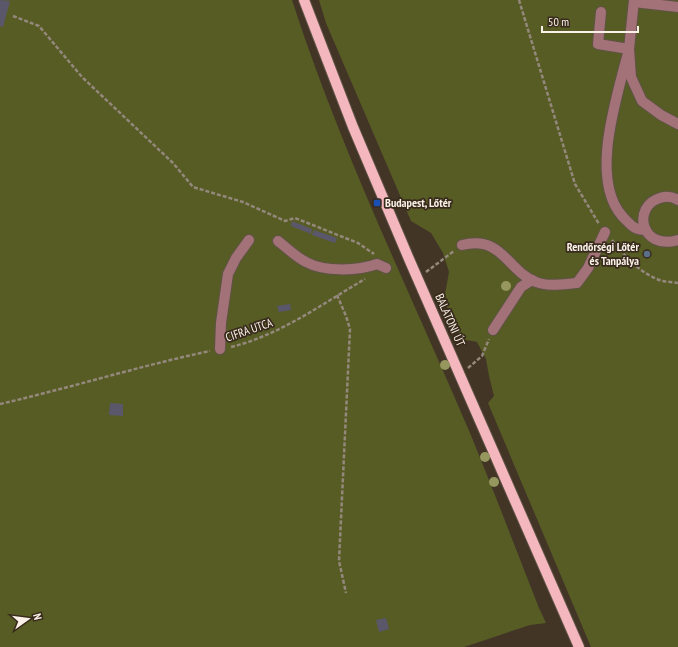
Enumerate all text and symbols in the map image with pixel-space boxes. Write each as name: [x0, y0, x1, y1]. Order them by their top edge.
scale bar: [542, 8, 638, 34]
text: 50 m: [548, 14, 569, 29]
place label: Budapest, Lőtér: [385, 195, 452, 210]
marker: Budapest, Lőtér: [372, 198, 382, 208]
place label: Rendőrségi Lőtér és Tanpálya: [567, 239, 639, 268]
marker: Rendőrségi Lőtér és Tanpálya: [642, 249, 652, 259]
street label: BALATONI ÚT: [432, 291, 469, 349]
street label: CIFRA UTCA: [223, 314, 275, 345]
north arrow: [8, 599, 48, 639]
text: N: [30, 612, 45, 621]

